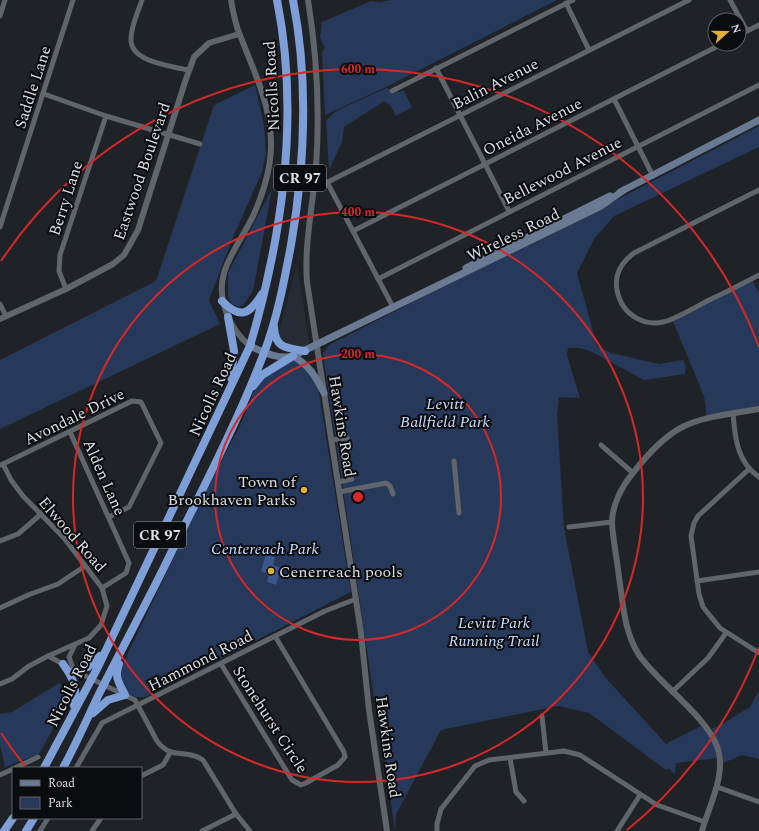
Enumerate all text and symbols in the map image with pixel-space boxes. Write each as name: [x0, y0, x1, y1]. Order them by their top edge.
north arrow: [707, 12, 747, 52]
text: N: [726, 21, 745, 36]
street label: Nicolls Road: [258, 40, 286, 132]
street label: Saddle Lane: [8, 43, 58, 132]
street label: Balin Avenue: [448, 52, 543, 116]
text: 600 m: [341, 60, 375, 79]
street label: Oneida Avenue: [479, 92, 586, 162]
street label: Eastwood Boulevard: [107, 99, 177, 244]
street label: Bellewood Avenue: [499, 130, 626, 211]
street label: Berry Lane: [43, 158, 89, 239]
road number: CR 97: [274, 165, 326, 191]
street label: Wireless Road: [463, 202, 564, 268]
text: 400 m: [341, 203, 375, 222]
text: 200 m: [341, 345, 375, 364]
street label: Nicolls Road: [183, 348, 243, 440]
street label: Hawkins Road: [322, 374, 362, 479]
street label: Avondale Drive: [20, 382, 129, 452]
park label: Levitt Ballfield Park: [400, 392, 490, 434]
street label: Alden Lane: [77, 435, 132, 520]
place label: Town of Brookhaven Parks: [168, 470, 298, 512]
marker: Town of Brookhaven Parks: [299, 485, 309, 495]
centre of rings: [351, 490, 365, 504]
street label: Elwood Road: [32, 491, 112, 578]
road number: CR 97: [134, 522, 186, 548]
park label: Centereach Park: [211, 537, 319, 561]
place label: Cenerreach pools: [279, 560, 403, 584]
marker: Cenerreach pools: [266, 566, 276, 576]
park label: Levitt Park Running Trail: [449, 611, 539, 653]
street label: Hammond Road: [144, 624, 257, 698]
street label: Nicolls Road: [41, 640, 103, 731]
street label: Stonehurst Circle: [226, 661, 314, 778]
street label: Hawkins Road: [369, 695, 407, 800]
legend: [12, 767, 142, 819]
text: Road: [48, 774, 75, 793]
text: Park: [48, 794, 73, 813]

